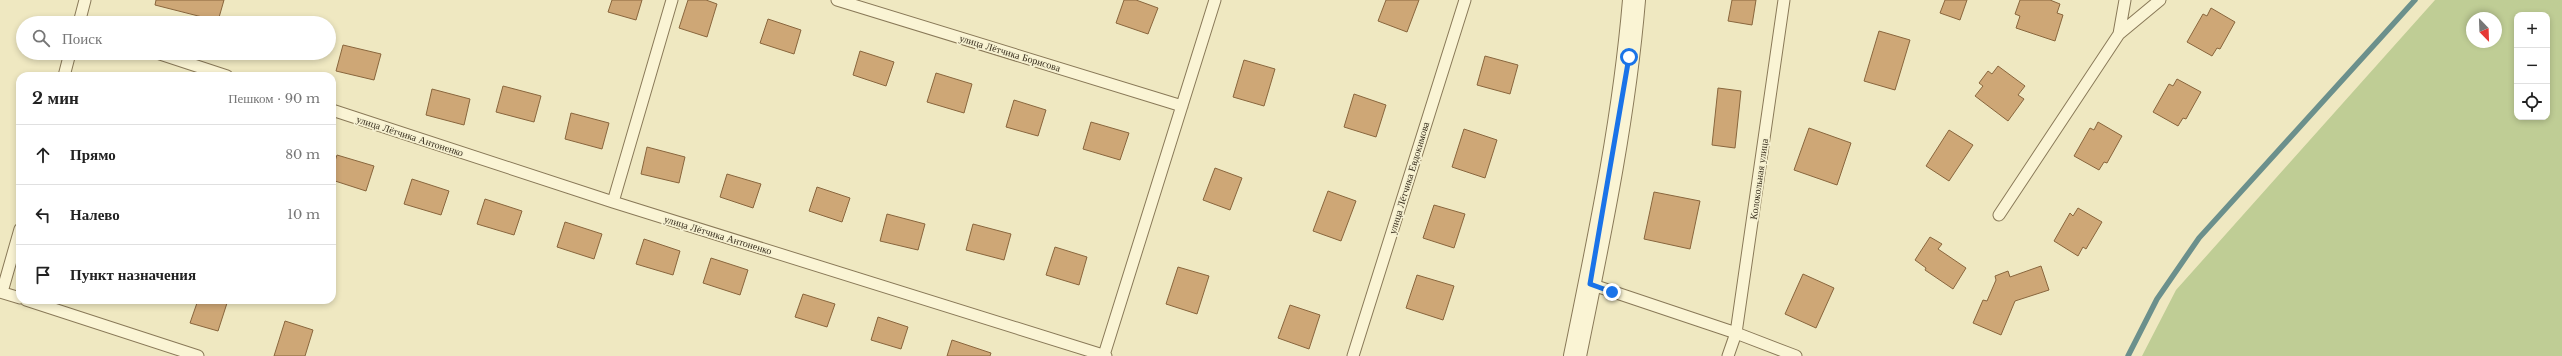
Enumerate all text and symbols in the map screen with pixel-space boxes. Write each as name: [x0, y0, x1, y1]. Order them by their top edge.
north arrow: [2466, 12, 2502, 48]
map controls: [2514, 12, 2550, 120]
button: +: [2514, 12, 2550, 48]
search box: [16, 16, 336, 60]
icon: search: [30, 27, 52, 49]
text: Поиск: [62, 29, 102, 48]
street label: улица Лётчика Борисова: [958, 31, 1063, 75]
route start: [1620, 48, 1638, 66]
button: −: [2514, 48, 2550, 84]
button: locate: [2514, 84, 2550, 120]
text: 2 мин: [32, 88, 79, 109]
text: Пешком · 90 m: [228, 90, 320, 107]
street label: улица Лётчика Антоненко: [355, 113, 465, 159]
street label: улица Лётчика Евдокимова: [1386, 120, 1432, 236]
street label: Колокольная улица: [1747, 137, 1771, 220]
icon: ahead: [32, 144, 54, 166]
text: Прямо: [70, 145, 116, 164]
text: 80 m: [285, 146, 320, 163]
icon: left: [32, 204, 54, 226]
text: Налево: [70, 205, 120, 224]
text: 10 m: [287, 206, 320, 223]
street label: улица Лётчика Антоненко: [663, 212, 773, 258]
icon: arrive: [32, 264, 54, 286]
text: Пункт назначения: [70, 265, 196, 284]
route end: [1603, 283, 1621, 301]

